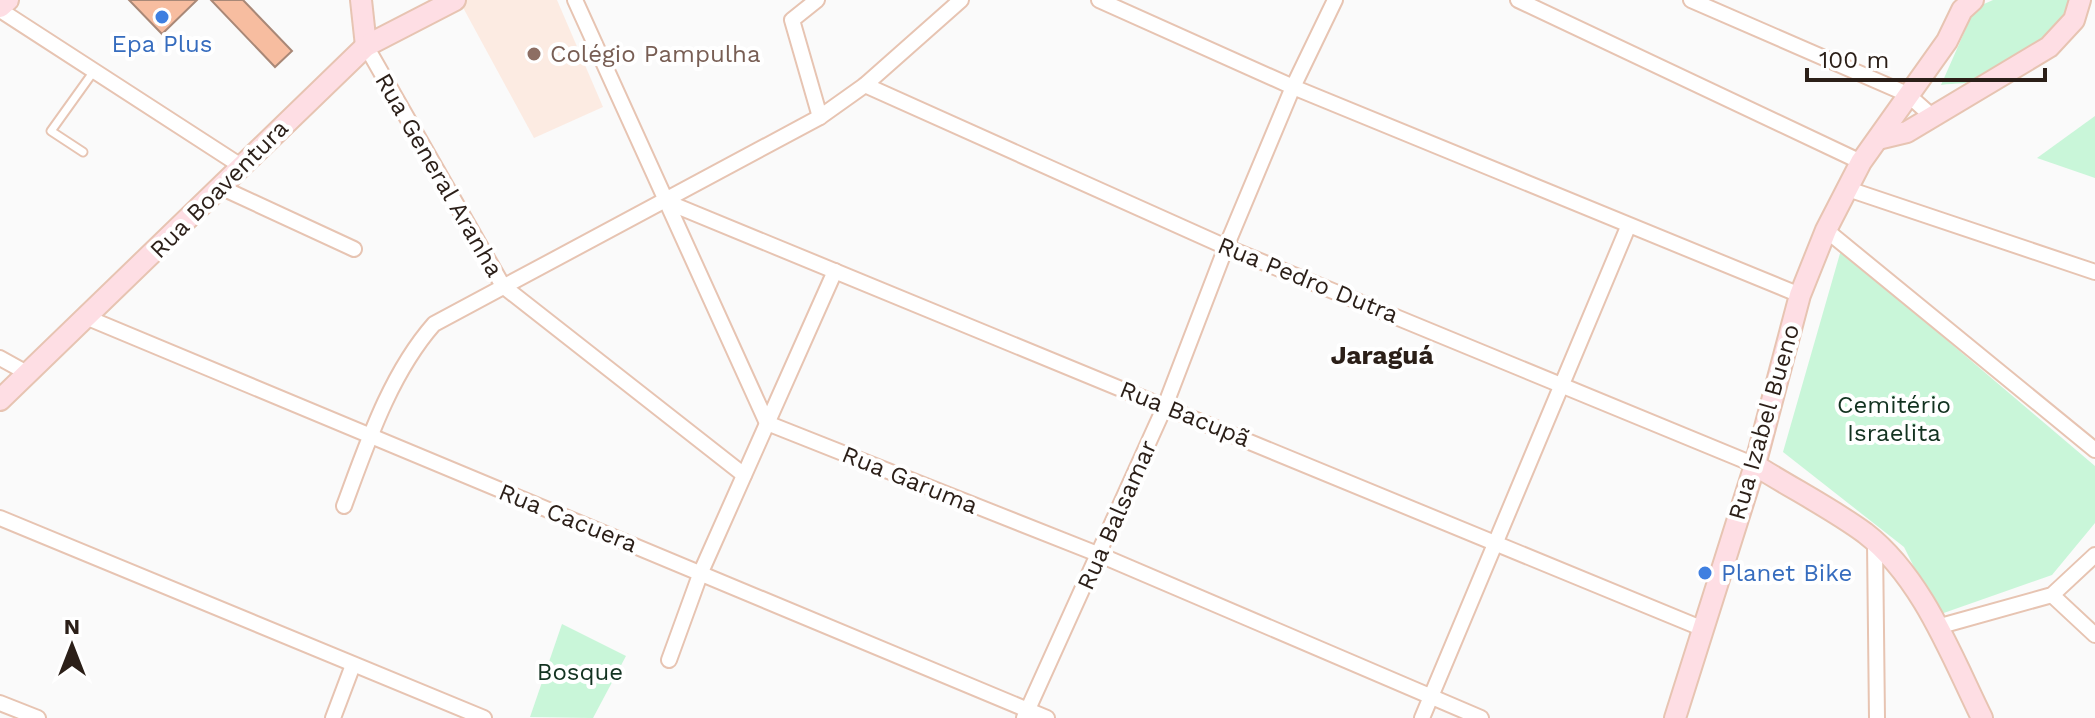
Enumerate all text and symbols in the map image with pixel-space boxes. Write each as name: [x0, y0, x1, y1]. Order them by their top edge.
marker: Epa Plus: [153, 8, 171, 26]
place label: Epa Plus: [111, 30, 213, 58]
scale bar: [1807, 32, 2045, 82]
place label: Colégio Pampulha: [550, 40, 761, 68]
marker: Colégio Pampulha: [525, 45, 543, 63]
text: 100 m: [1819, 46, 1889, 74]
street label: Rua General Aranha: [369, 68, 509, 282]
street label: Rua Boaventura: [144, 114, 294, 264]
street label: Rua Pedro Dutra: [1214, 231, 1402, 329]
street label: Rua Izabel Bueno: [1723, 321, 1805, 523]
district label: Jaraguá: [1331, 340, 1433, 370]
street label: Rua Bacupã: [1116, 375, 1254, 453]
park label: Cemitério Israelita: [1837, 391, 1951, 447]
street label: Rua Balsamar: [1072, 436, 1163, 594]
street label: Rua Garuma: [838, 440, 982, 520]
street label: Rua Cacuera: [495, 478, 641, 558]
place label: Planet Bike: [1721, 559, 1852, 587]
marker: Planet Bike: [1696, 564, 1714, 582]
north arrow: [32, 606, 112, 686]
text: N: [64, 614, 80, 639]
park label: Bosque: [537, 658, 623, 686]

